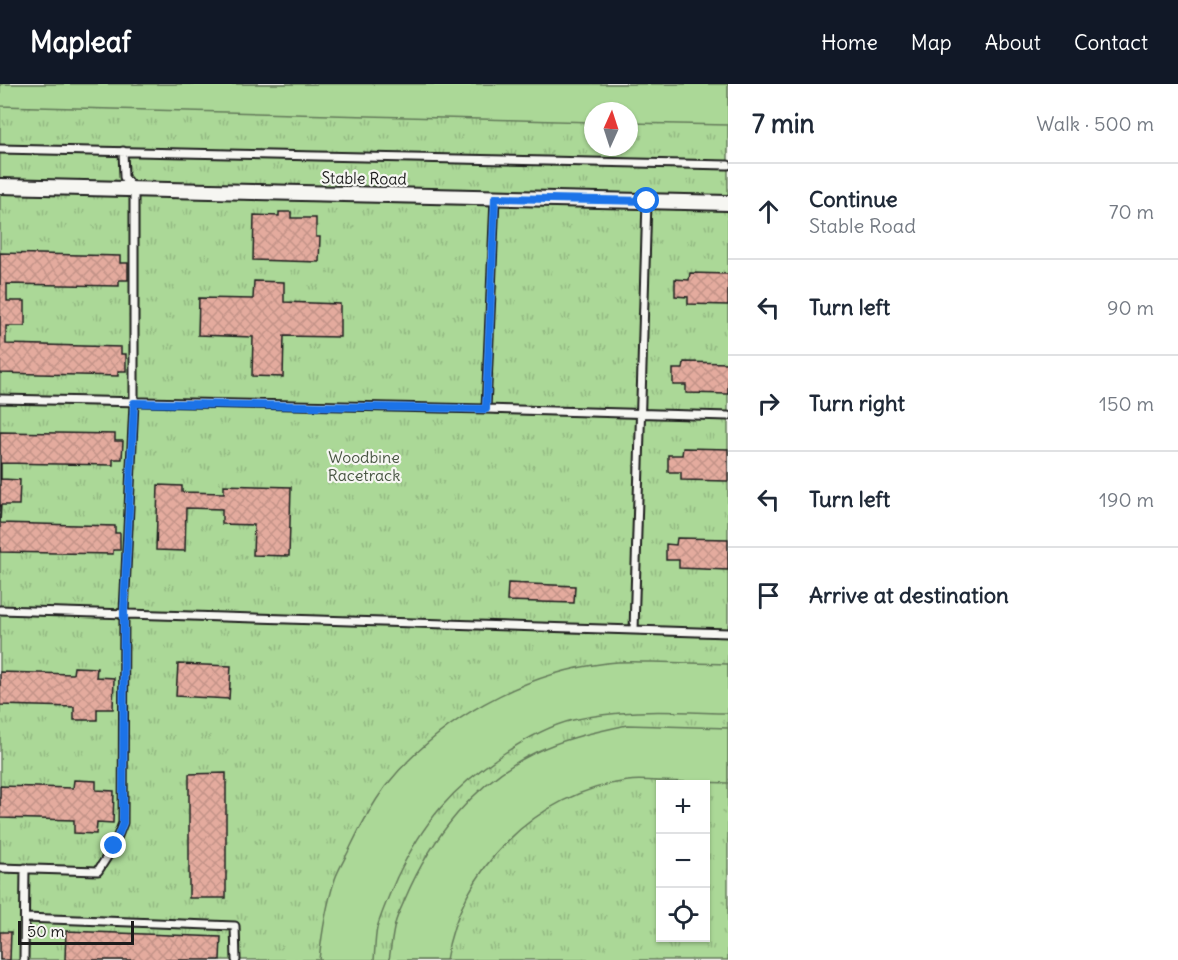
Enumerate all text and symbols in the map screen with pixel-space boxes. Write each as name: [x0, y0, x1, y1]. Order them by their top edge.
text: Mapleaf: [30, 24, 131, 60]
text: Home: [821, 29, 878, 56]
text: Map: [911, 29, 952, 56]
text: About: [985, 29, 1041, 56]
text: Contact: [1074, 29, 1148, 56]
north arrow: [584, 102, 638, 156]
text: 7 min: [752, 107, 815, 140]
text: Walk · 500 m: [1036, 111, 1154, 136]
street label: Stable Road: [321, 167, 407, 189]
text: Continue: [809, 185, 898, 213]
route start: [633, 187, 659, 213]
icon: ahead: [752, 195, 785, 228]
text: 70 m: [1109, 199, 1154, 224]
text: Stable Road: [809, 213, 916, 238]
icon: left: [752, 291, 785, 324]
text: Turn left: [809, 293, 890, 321]
text: 90 m: [1107, 295, 1154, 320]
icon: right: [752, 387, 785, 420]
text: Turn right: [809, 389, 905, 417]
text: 150 m: [1099, 391, 1154, 416]
park label: Woodbine Racetrack: [328, 447, 400, 485]
icon: left: [752, 483, 785, 516]
text: Turn left: [809, 485, 890, 513]
text: 190 m: [1099, 487, 1154, 512]
icon: arrive: [752, 579, 785, 612]
text: Arrive at destination: [809, 581, 1009, 609]
map controls: [656, 780, 710, 942]
button: +: [656, 780, 710, 834]
route end: [100, 832, 126, 858]
button: −: [656, 834, 710, 888]
button: locate: [656, 888, 710, 942]
scale bar: [18, 918, 134, 946]
text: 50 m: [27, 921, 65, 941]

